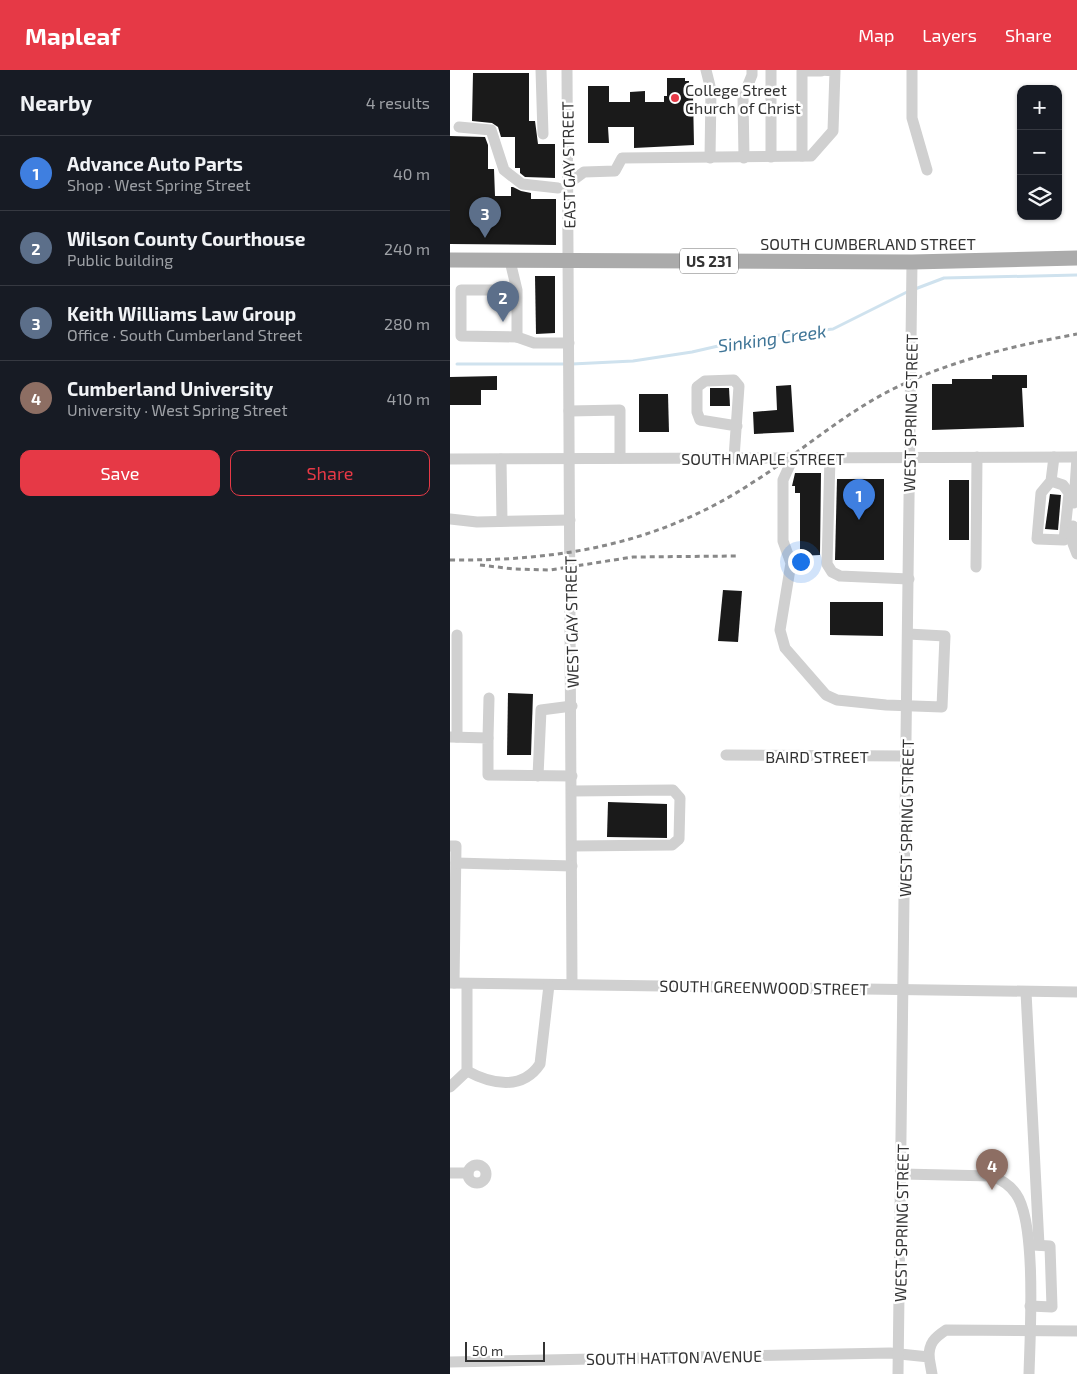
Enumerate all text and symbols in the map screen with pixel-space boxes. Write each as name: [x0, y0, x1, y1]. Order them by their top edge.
text: Mapleaf: [25, 21, 120, 50]
text: Map: [858, 24, 894, 46]
text: Layers: [922, 24, 977, 46]
text: Share: [1005, 24, 1052, 46]
place label: College Street Church of Christ: [685, 80, 801, 117]
map controls: [1017, 85, 1062, 220]
button: +: [1017, 85, 1062, 130]
text: Nearby: [20, 90, 92, 115]
marker: College Street Church of Christ: [669, 92, 681, 104]
text: 4 results: [366, 93, 430, 112]
street label: EAST GAY STREET: [557, 101, 579, 229]
button: −: [1017, 130, 1062, 175]
text: Advance Auto Parts: [67, 152, 243, 175]
text: 1: [33, 164, 39, 183]
text: 40 m: [393, 164, 430, 183]
text: Shop · West Spring Street: [67, 175, 251, 194]
button: layers: [1017, 175, 1062, 220]
pin: 3: [469, 197, 501, 238]
text: Wilson County Courthouse: [67, 227, 305, 250]
street label: SOUTH CUMBERLAND STREET: [760, 234, 976, 253]
text: 2: [31, 239, 41, 258]
text: 240 m: [384, 239, 430, 258]
road number: US 231: [680, 248, 738, 274]
text: Public building: [67, 250, 173, 269]
pin: 2: [487, 281, 519, 322]
text: Keith Williams Law Group: [67, 302, 296, 325]
text: 3: [31, 314, 41, 333]
text: 280 m: [384, 314, 430, 333]
water label: Sinking Creek: [716, 319, 828, 357]
text: Office · South Cumberland Street: [67, 325, 302, 344]
street label: WEST SPRING STREET: [899, 334, 921, 492]
text: Cumberland University: [67, 377, 273, 400]
text: 4: [31, 389, 41, 408]
text: 410 m: [387, 389, 430, 408]
text: University · West Spring Street: [67, 400, 287, 419]
street label: SOUTH MAPLE STREET: [681, 449, 845, 468]
button: Save: [20, 450, 220, 496]
button: Share: [230, 450, 430, 496]
pin: 1: [843, 479, 875, 520]
your location: [788, 549, 814, 575]
street label: WEST GAY STREET: [560, 556, 582, 688]
street label: WEST SPRING STREET: [895, 739, 917, 897]
street label: BAIRD STREET: [765, 747, 869, 766]
street label: SOUTH GREENWOOD STREET: [659, 976, 869, 998]
street label: WEST SPRING STREET: [890, 1144, 912, 1302]
pin: 4: [976, 1149, 1008, 1190]
scale bar: [465, 1339, 545, 1362]
text: 50 m: [472, 1342, 503, 1359]
street label: SOUTH HATTON AVENUE: [586, 1346, 762, 1368]

